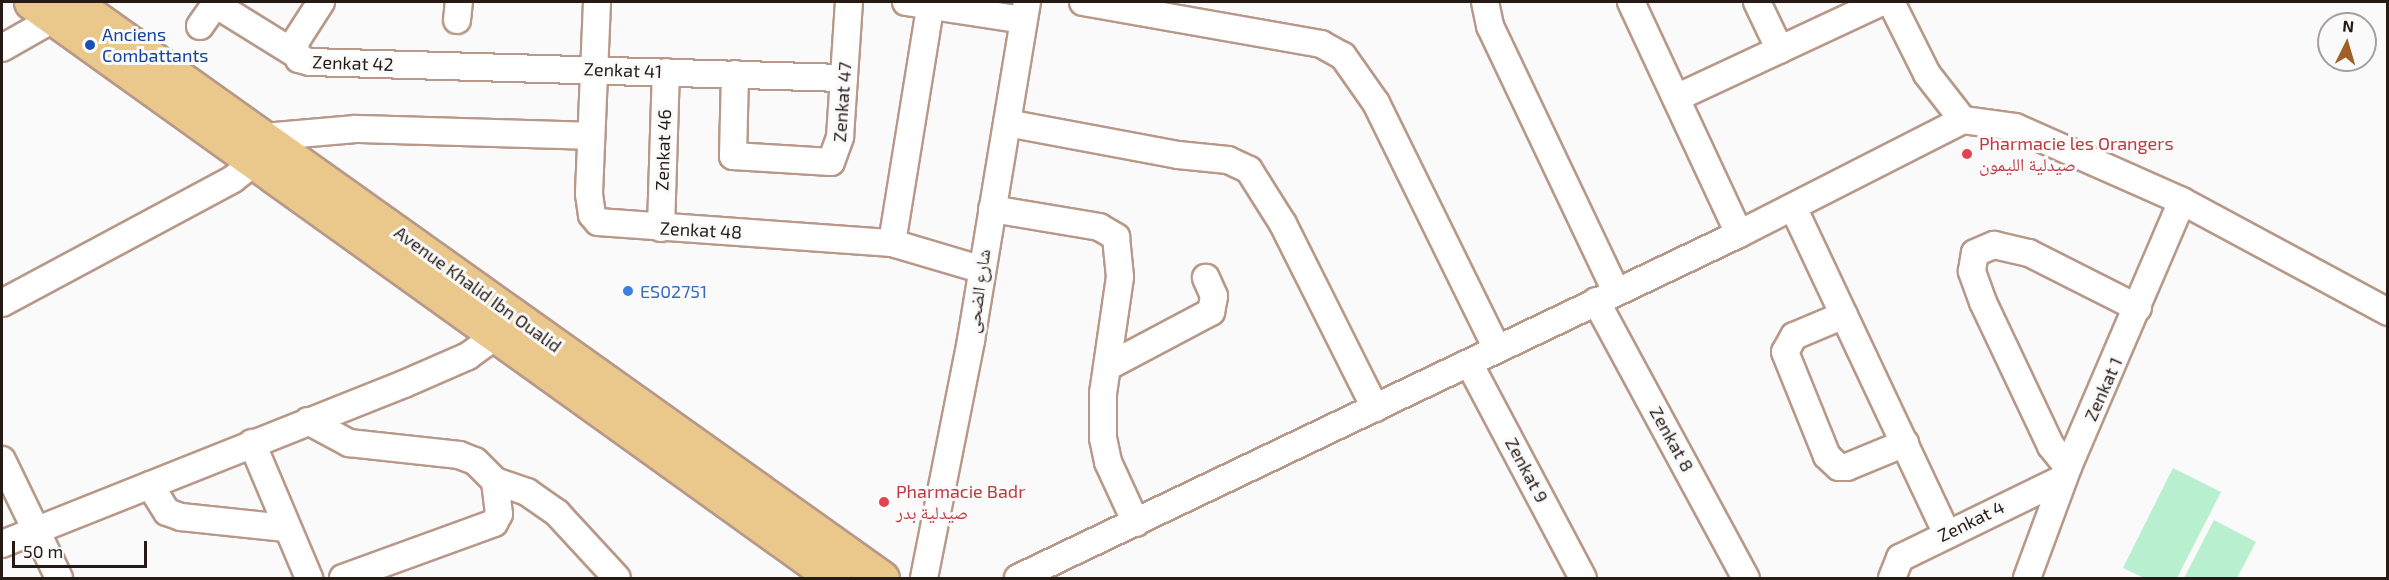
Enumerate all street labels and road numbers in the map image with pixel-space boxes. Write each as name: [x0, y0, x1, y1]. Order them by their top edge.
street label: Zenkat 42: [312, 51, 394, 75]
street label: Zenkat 41: [583, 58, 663, 82]
street label: Zenkat 47: [828, 61, 856, 143]
street label: Zenkat 46: [651, 109, 675, 191]
street label: Zenkat 48: [659, 217, 743, 243]
street label: Avenue Khalid Ibn Oualid: [390, 221, 566, 357]
street label: شارع الضحى: [961, 248, 995, 334]
street label: Zenkat 1: [2079, 354, 2127, 424]
street label: Zenkat 8: [1645, 403, 1699, 475]
street label: Zenkat 9: [1501, 434, 1553, 506]
street label: Zenkat 4: [1934, 496, 2008, 546]

